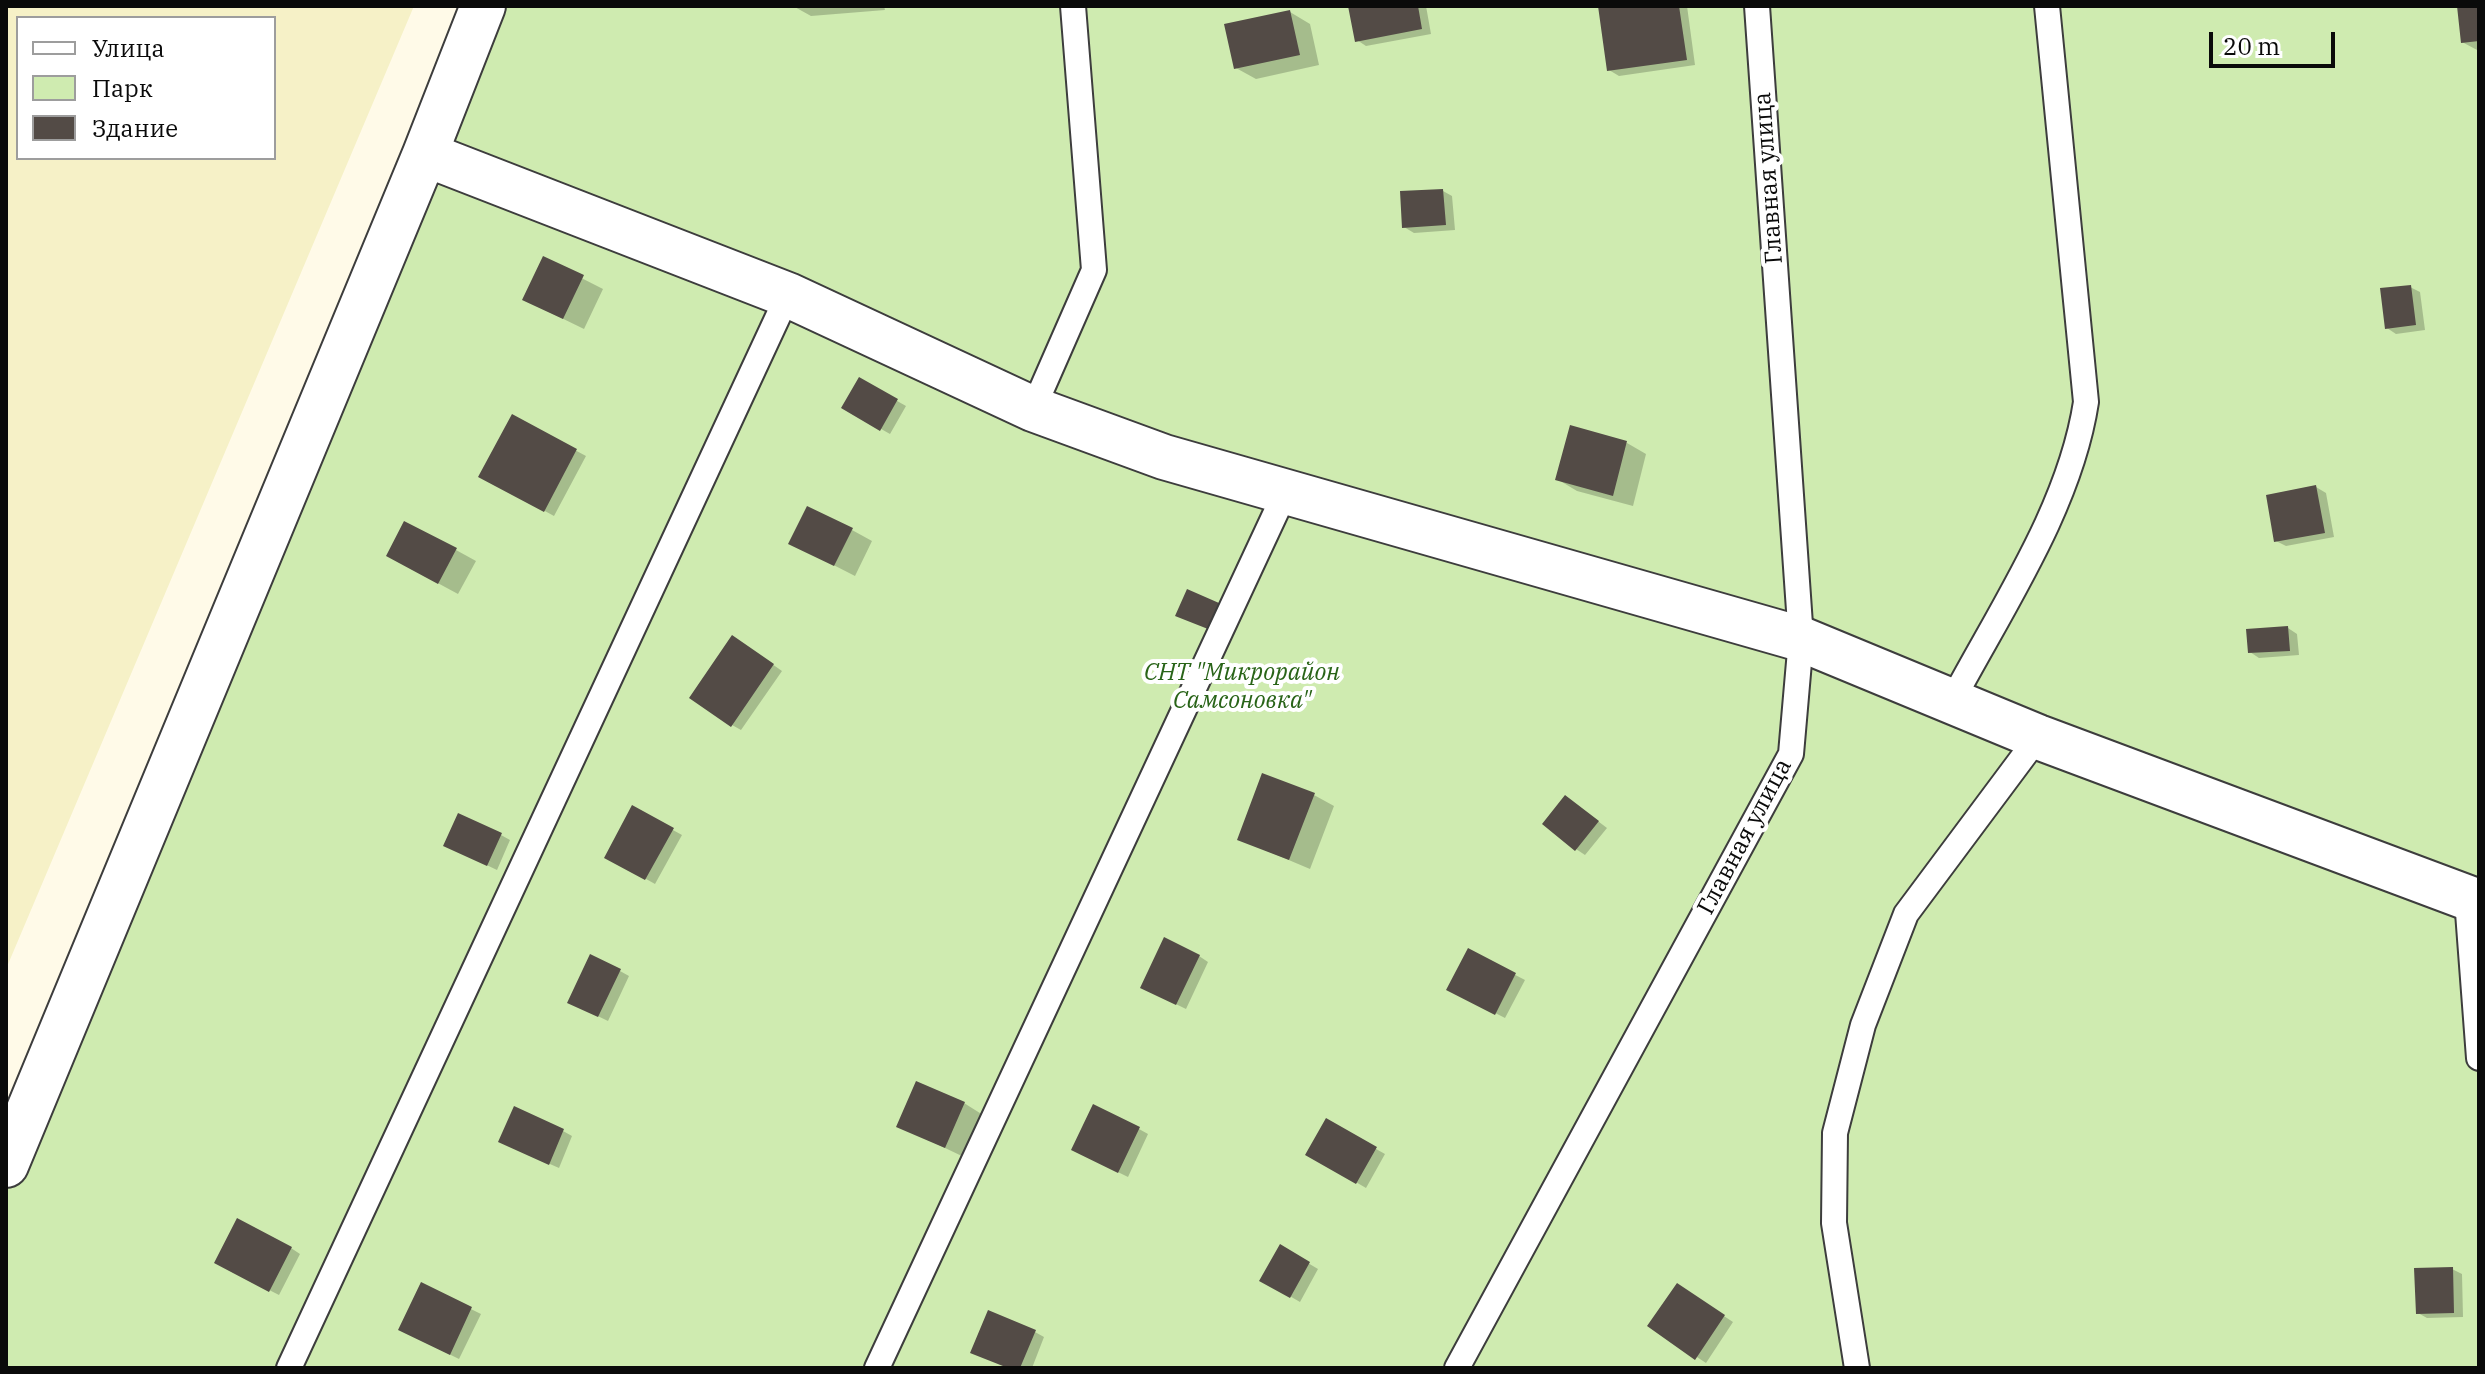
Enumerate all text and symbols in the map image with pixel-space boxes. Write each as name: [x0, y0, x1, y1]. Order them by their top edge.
legend: [16, 16, 276, 160]
scale bar: [2213, 16, 2339, 66]
text: 20 m: [2223, 30, 2280, 62]
text: Улица: [92, 32, 165, 64]
text: Парк: [92, 72, 153, 104]
street label: Главная улица: [1749, 91, 1789, 265]
text: Здание: [92, 112, 178, 144]
park label: СНТ "Микрорайон Самсоновка": [1144, 659, 1340, 715]
street label: Главная улица: [1692, 754, 1798, 920]

